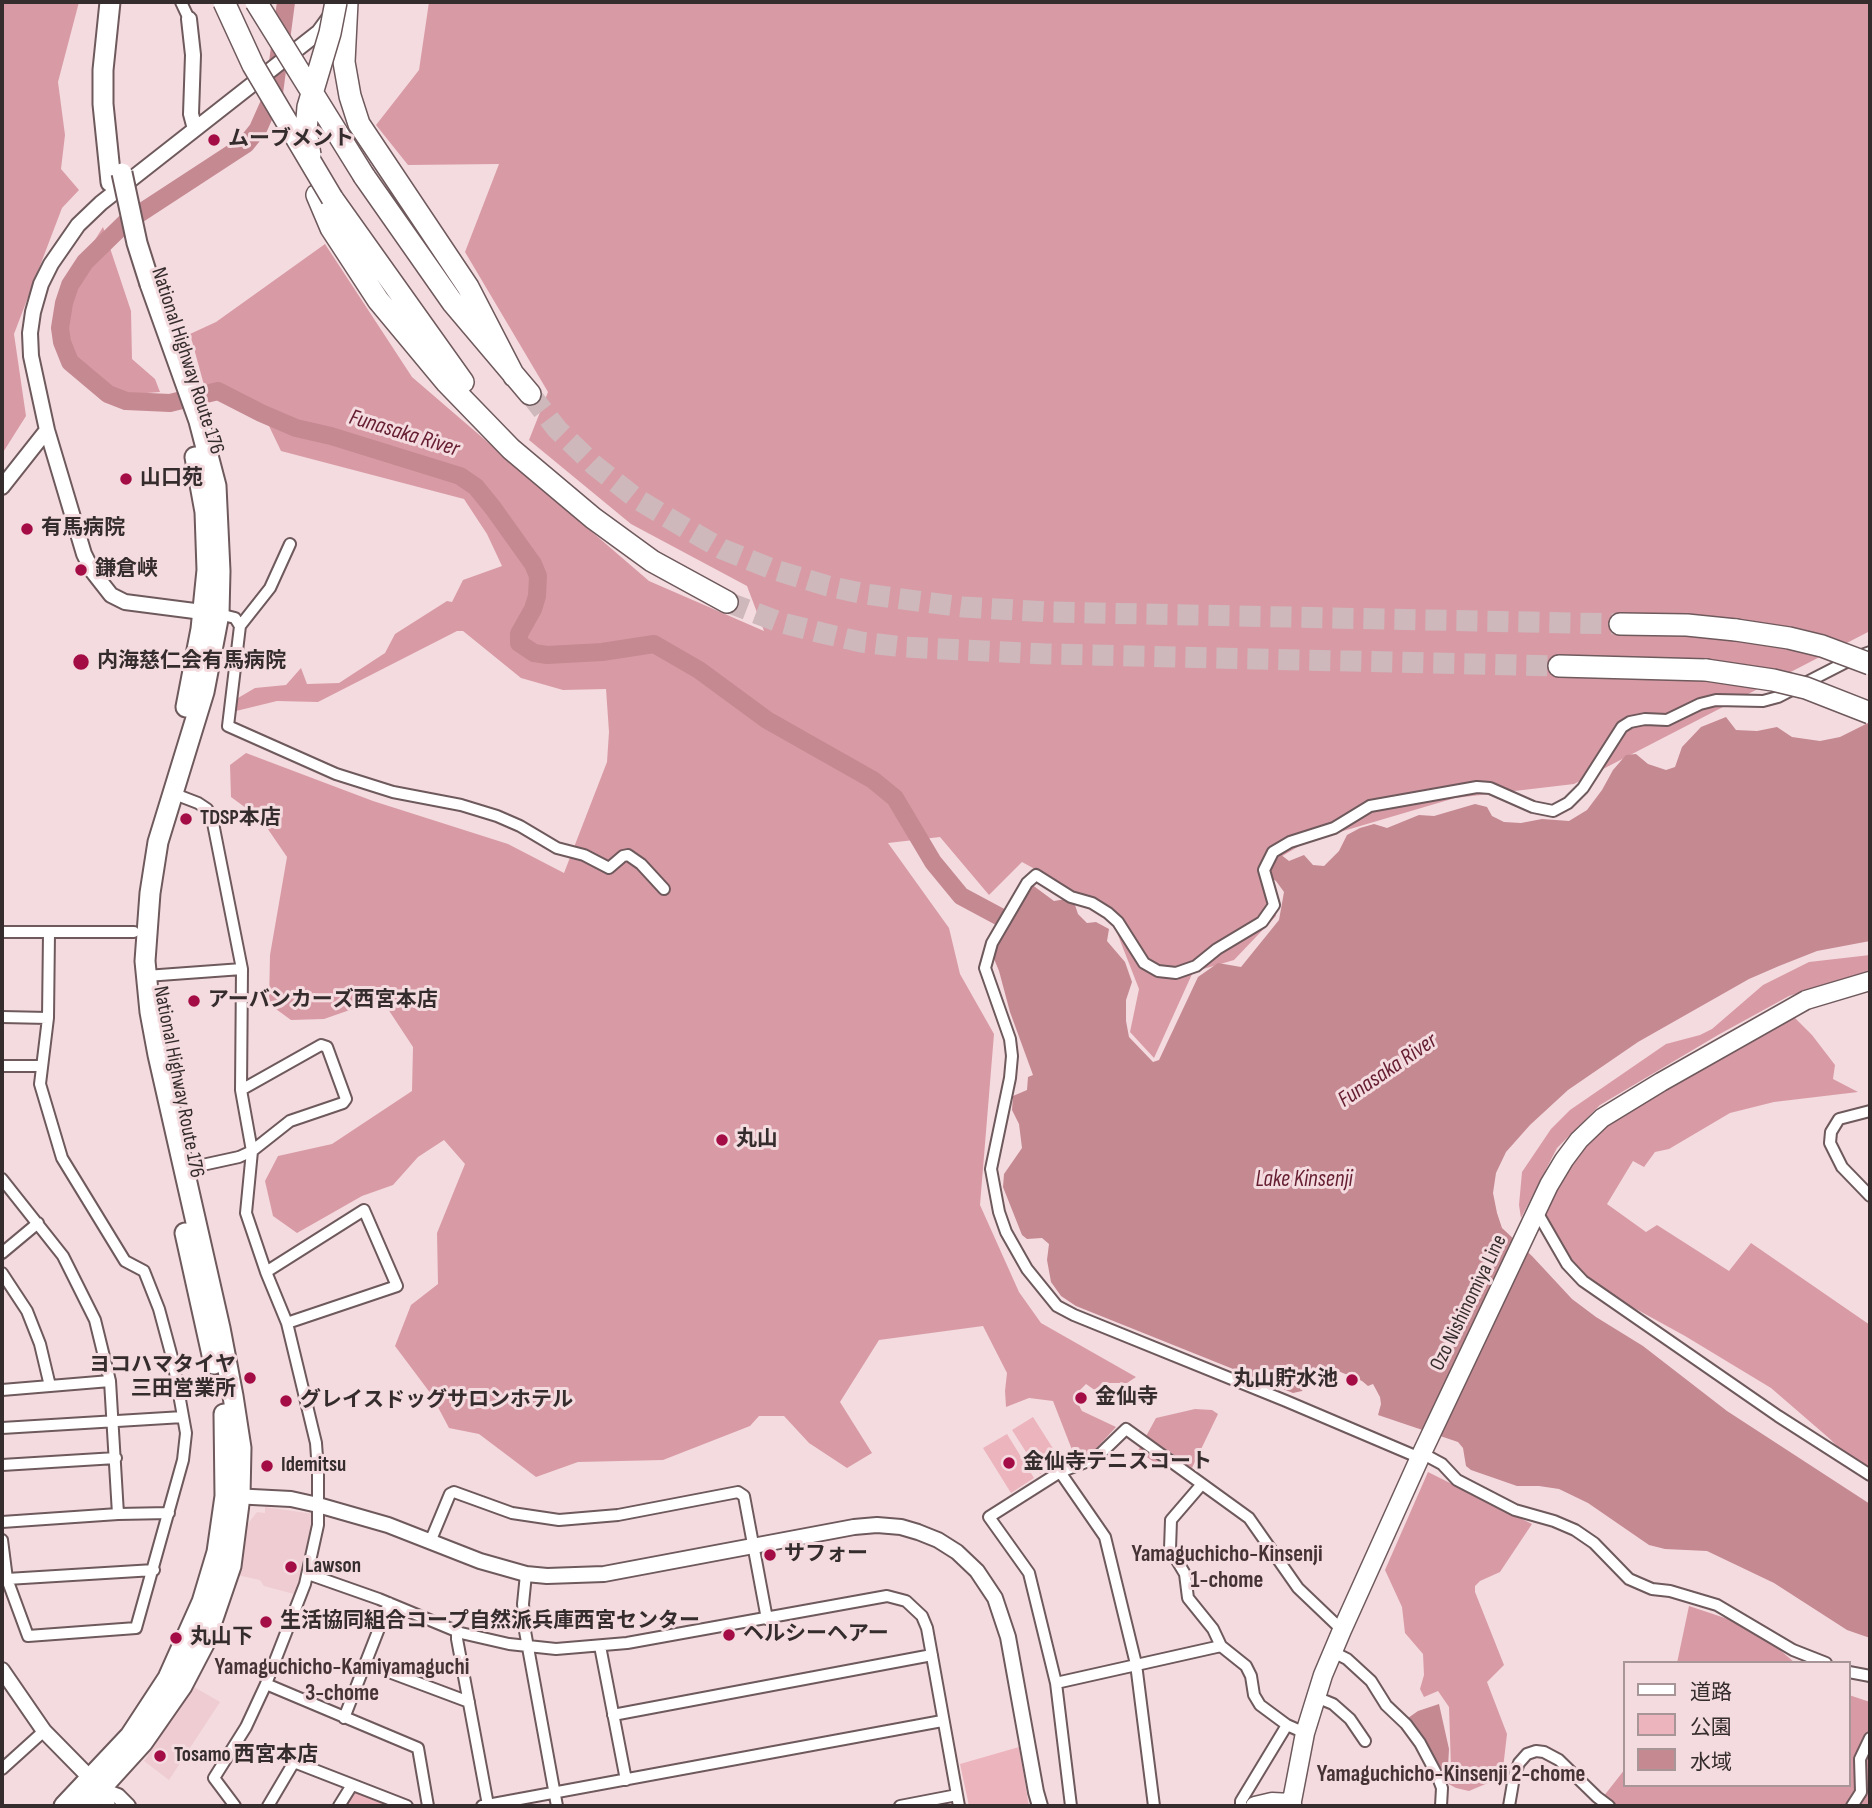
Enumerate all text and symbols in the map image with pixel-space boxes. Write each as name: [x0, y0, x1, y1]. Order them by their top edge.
place label: ムーブメント: [228, 127, 354, 153]
marker: ムーブメント: [206, 132, 222, 148]
street label: National Highway Route 176: [145, 264, 229, 458]
water label: Funasaka River: [346, 404, 462, 464]
place label: 山口苑: [140, 466, 203, 492]
marker: 山口苑: [118, 471, 134, 487]
place label: 有馬病院: [41, 516, 125, 542]
marker: 有馬病院: [19, 521, 35, 537]
place label: 鎌倉峡: [95, 557, 158, 583]
marker: 鎌倉峡: [73, 562, 89, 578]
place label: 内海慈仁会有馬病院: [97, 649, 286, 675]
marker: 内海慈仁会有馬病院: [71, 652, 91, 672]
place label: TDSP本店: [200, 806, 281, 832]
marker: TDSP本店: [178, 811, 194, 827]
street label: National Highway Route 176: [147, 984, 209, 1180]
place label: アーバンカーズ西宮本店: [208, 988, 438, 1014]
marker: アーバンカーズ西宮本店: [186, 993, 202, 1009]
water label: Funasaka River: [1333, 1028, 1443, 1114]
place label: 丸山: [736, 1127, 778, 1153]
marker: 丸山: [714, 1132, 730, 1148]
water label: Lake Kinsenji: [1255, 1166, 1353, 1194]
street label: Ozo Nishinomiya Line: [1425, 1231, 1513, 1375]
place label: ヨコハマタイヤ 三田営業所: [89, 1353, 236, 1403]
place label: 丸山貯水池: [1233, 1367, 1338, 1393]
marker: ヨコハマタイヤ 三田営業所: [242, 1370, 258, 1386]
marker: 丸山貯水池: [1344, 1372, 1360, 1388]
place label: 金仙寺: [1095, 1385, 1158, 1411]
place label: グレイスドッグサロンホテル: [300, 1388, 573, 1414]
marker: 金仙寺: [1073, 1390, 1089, 1406]
marker: グレイスドッグサロンホテル: [278, 1393, 294, 1409]
place label: 金仙寺テニスコート: [1023, 1450, 1212, 1476]
place label: Idemitsu: [281, 1453, 346, 1479]
marker: 金仙寺テニスコート: [1001, 1455, 1017, 1471]
marker: Idemitsu: [259, 1458, 275, 1474]
district label: Yamaguchicho-Kinsenji 1-chome: [1131, 1541, 1323, 1595]
place label: サフォー: [784, 1542, 868, 1568]
marker: サフォー: [762, 1547, 778, 1563]
place label: Lawson: [305, 1554, 361, 1580]
marker: Lawson: [283, 1559, 299, 1575]
place label: 生活協同組合コープ自然派兵庫西宮センター: [280, 1609, 700, 1635]
marker: 生活協同組合コープ自然派兵庫西宮センター: [258, 1614, 274, 1630]
place label: ヘルシーヘアー: [743, 1622, 889, 1648]
place label: 丸山下: [190, 1625, 253, 1651]
marker: ヘルシーヘアー: [721, 1627, 737, 1643]
marker: 丸山下: [168, 1630, 184, 1646]
district label: Yamaguchicho-Kamiyamaguchi 3-chome: [215, 1654, 469, 1708]
legend: [1624, 1661, 1851, 1787]
text: 道路: [1690, 1680, 1732, 1705]
text: 公園: [1690, 1715, 1732, 1740]
place label: Tosamo 西宮本店: [174, 1743, 318, 1769]
marker: Tosamo 西宮本店: [152, 1748, 168, 1764]
text: 水域: [1690, 1750, 1732, 1775]
district label: Yamaguchicho-Kinsenji 2-chome: [1317, 1761, 1585, 1789]

